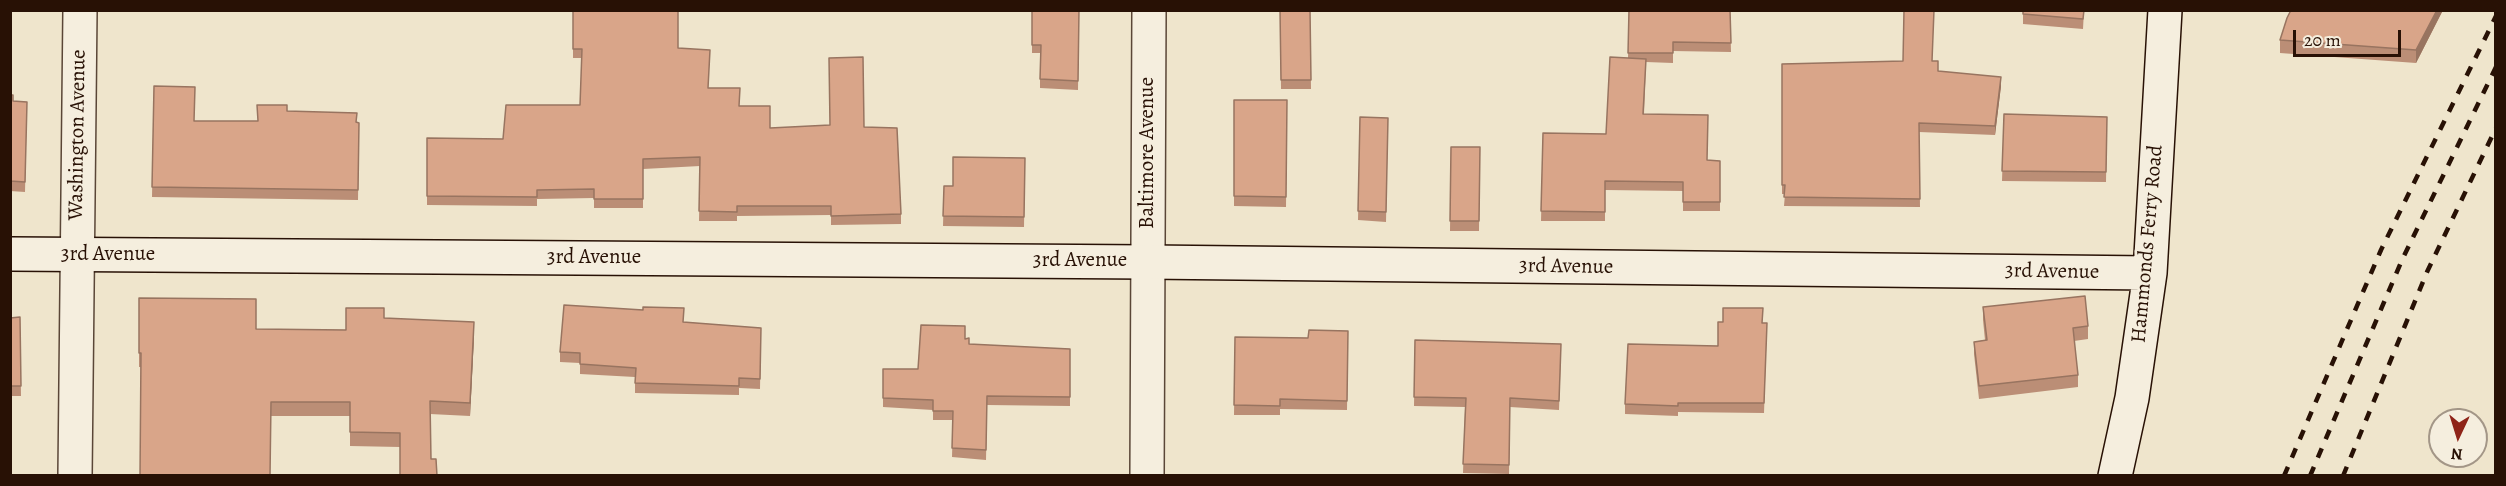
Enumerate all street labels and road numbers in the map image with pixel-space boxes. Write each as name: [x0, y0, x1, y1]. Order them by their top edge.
street label: Washington Avenue: [64, 49, 92, 221]
street label: Baltimore Avenue: [1135, 77, 1161, 229]
street label: Hammonds Ferry Road: [2127, 144, 2169, 344]
street label: 3rd Avenue: [61, 242, 155, 268]
street label: 3rd Avenue: [547, 245, 641, 271]
street label: 3rd Avenue: [1033, 248, 1127, 274]
street label: 3rd Avenue: [1519, 254, 1613, 280]
street label: 3rd Avenue: [2005, 259, 2099, 285]

